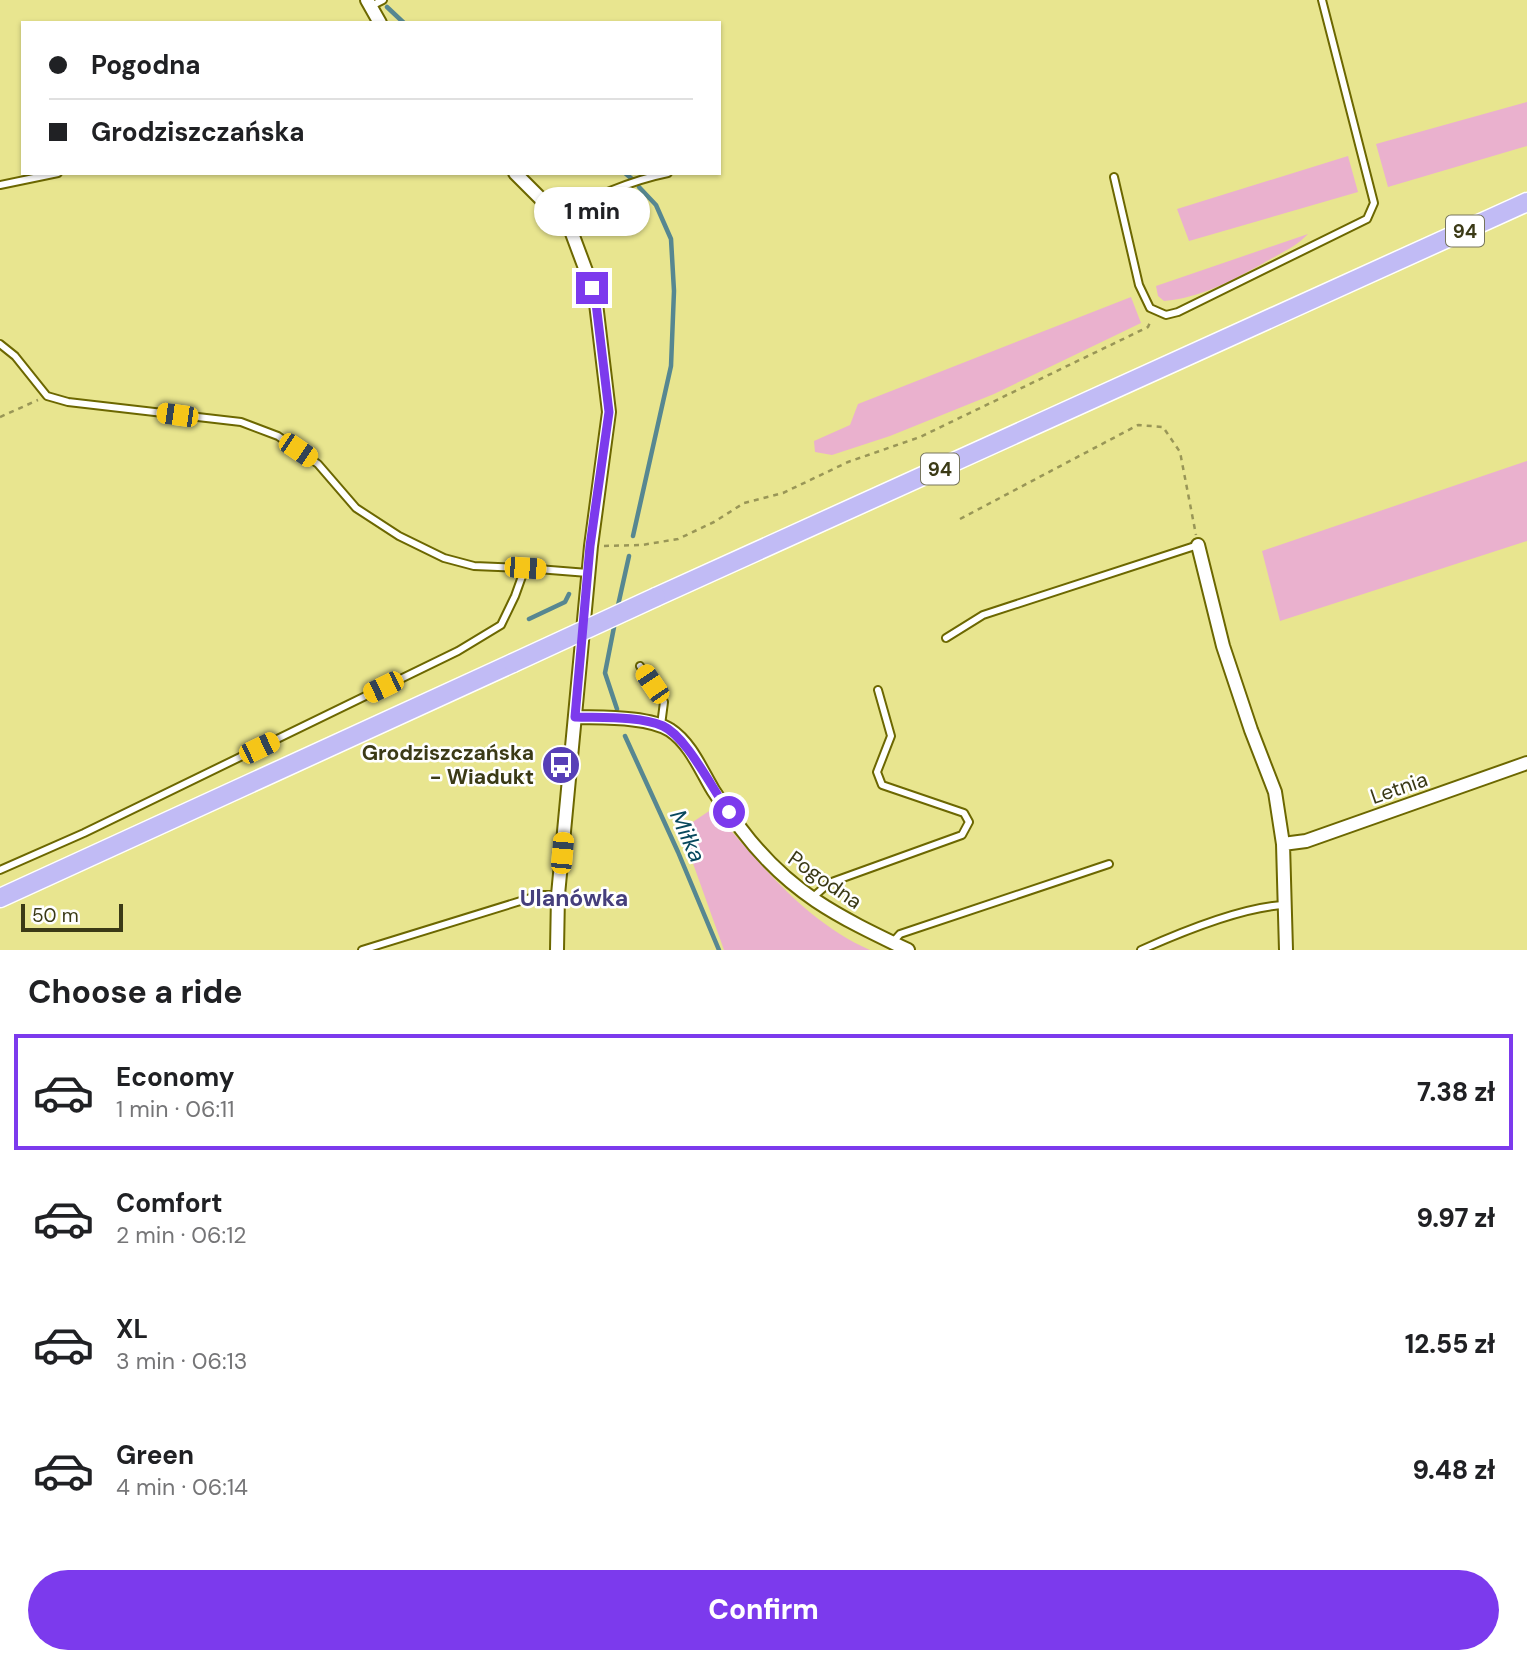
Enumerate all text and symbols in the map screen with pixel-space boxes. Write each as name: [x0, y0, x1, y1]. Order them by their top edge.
text: Pogodna: [91, 48, 201, 82]
text: Grodziszczańska: [91, 115, 304, 149]
callout: 1 min: [534, 187, 650, 236]
text: 1 min: [564, 196, 620, 226]
road number: 94: [1446, 216, 1484, 246]
route end: [576, 272, 608, 304]
car: [155, 402, 200, 428]
car: [275, 430, 322, 470]
road number: 94: [921, 454, 959, 484]
car: [504, 556, 547, 580]
car: [632, 661, 673, 707]
car: [360, 668, 407, 706]
car: [236, 729, 283, 767]
place label: Grodziszczańska - Wiadukt: [362, 739, 534, 791]
bus stop icon: Grodziszczańska - Wiadukt: [540, 744, 582, 786]
street label: Letnia: [1367, 765, 1431, 811]
route start: [713, 796, 745, 828]
water label: Miłka: [663, 805, 713, 867]
car: [550, 831, 575, 875]
street label: Pogodna: [783, 844, 867, 916]
district label: Ulanówka: [520, 883, 628, 913]
scale bar: [21, 901, 122, 933]
text: 50 m: [32, 903, 79, 928]
text: Choose a ride: [28, 971, 243, 1013]
text: Economy: [116, 1060, 234, 1094]
icon: car: [32, 1061, 95, 1124]
text: 7.38 zł: [1417, 1075, 1495, 1109]
text: 1 min · 06:11: [116, 1094, 234, 1124]
text: Comfort: [116, 1186, 222, 1220]
icon: car: [32, 1187, 95, 1250]
text: 9.97 zł: [1416, 1201, 1495, 1235]
text: 2 min · 06:12: [116, 1220, 247, 1250]
text: XL: [116, 1312, 148, 1346]
icon: car: [32, 1313, 95, 1376]
text: 12.55 zł: [1405, 1327, 1495, 1361]
text: 3 min · 06:13: [116, 1346, 247, 1376]
text: Green: [116, 1438, 194, 1472]
icon: car: [32, 1439, 95, 1502]
text: 9.48 zł: [1412, 1453, 1495, 1487]
text: 4 min · 06:14: [116, 1472, 248, 1502]
button: Confirm: [28, 1570, 1499, 1650]

